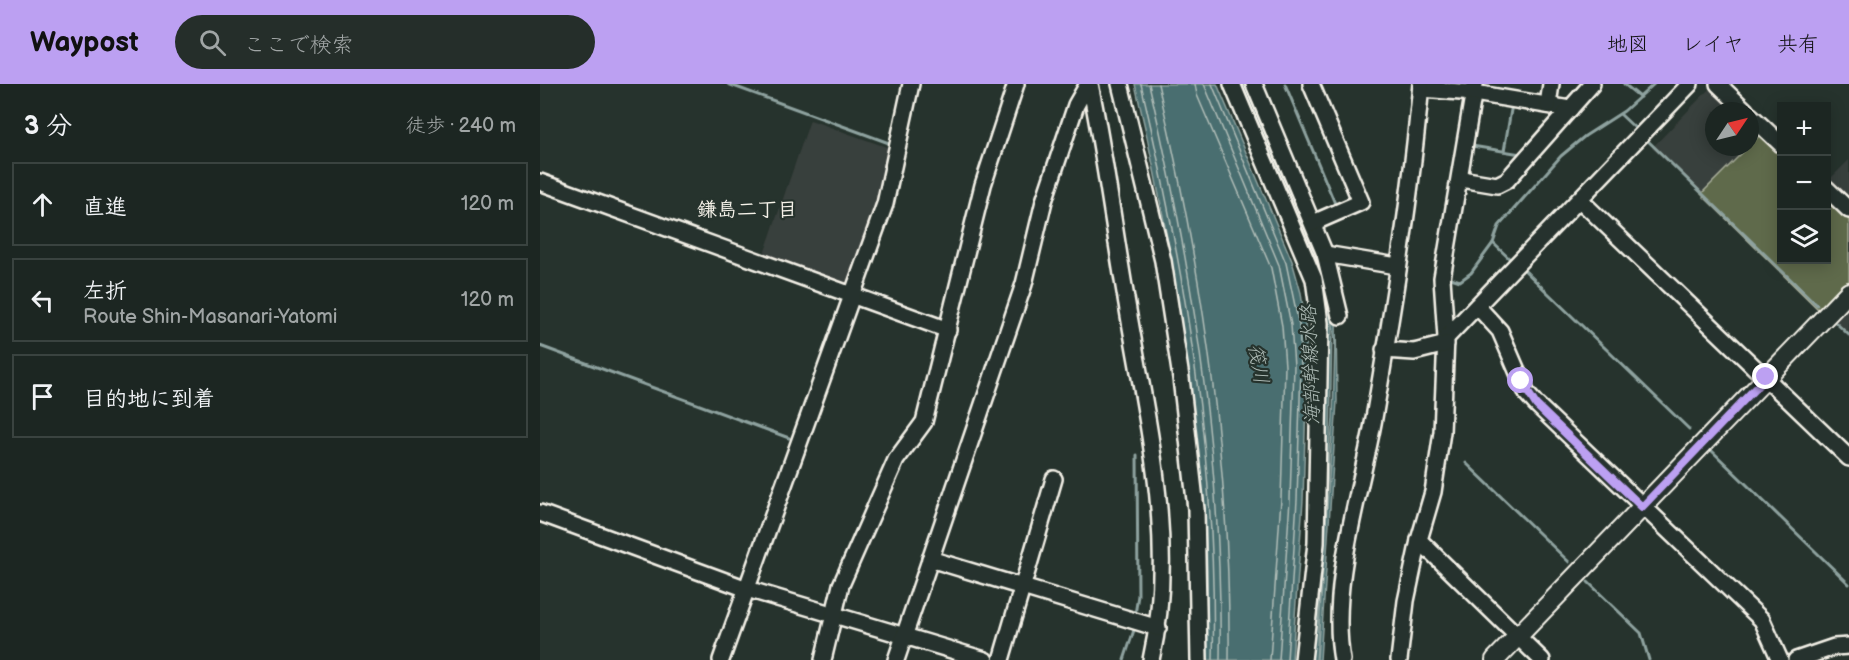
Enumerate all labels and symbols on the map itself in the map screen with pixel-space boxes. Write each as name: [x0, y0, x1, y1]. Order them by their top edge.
north arrow: [1705, 102, 1759, 156]
district label: 鎌島二丁目: [697, 198, 797, 222]
water label: 海部幹線水路: [1297, 304, 1325, 425]
water label: 筏川: [1243, 342, 1273, 386]
route end: [1752, 363, 1778, 389]
route start: [1507, 367, 1533, 393]

